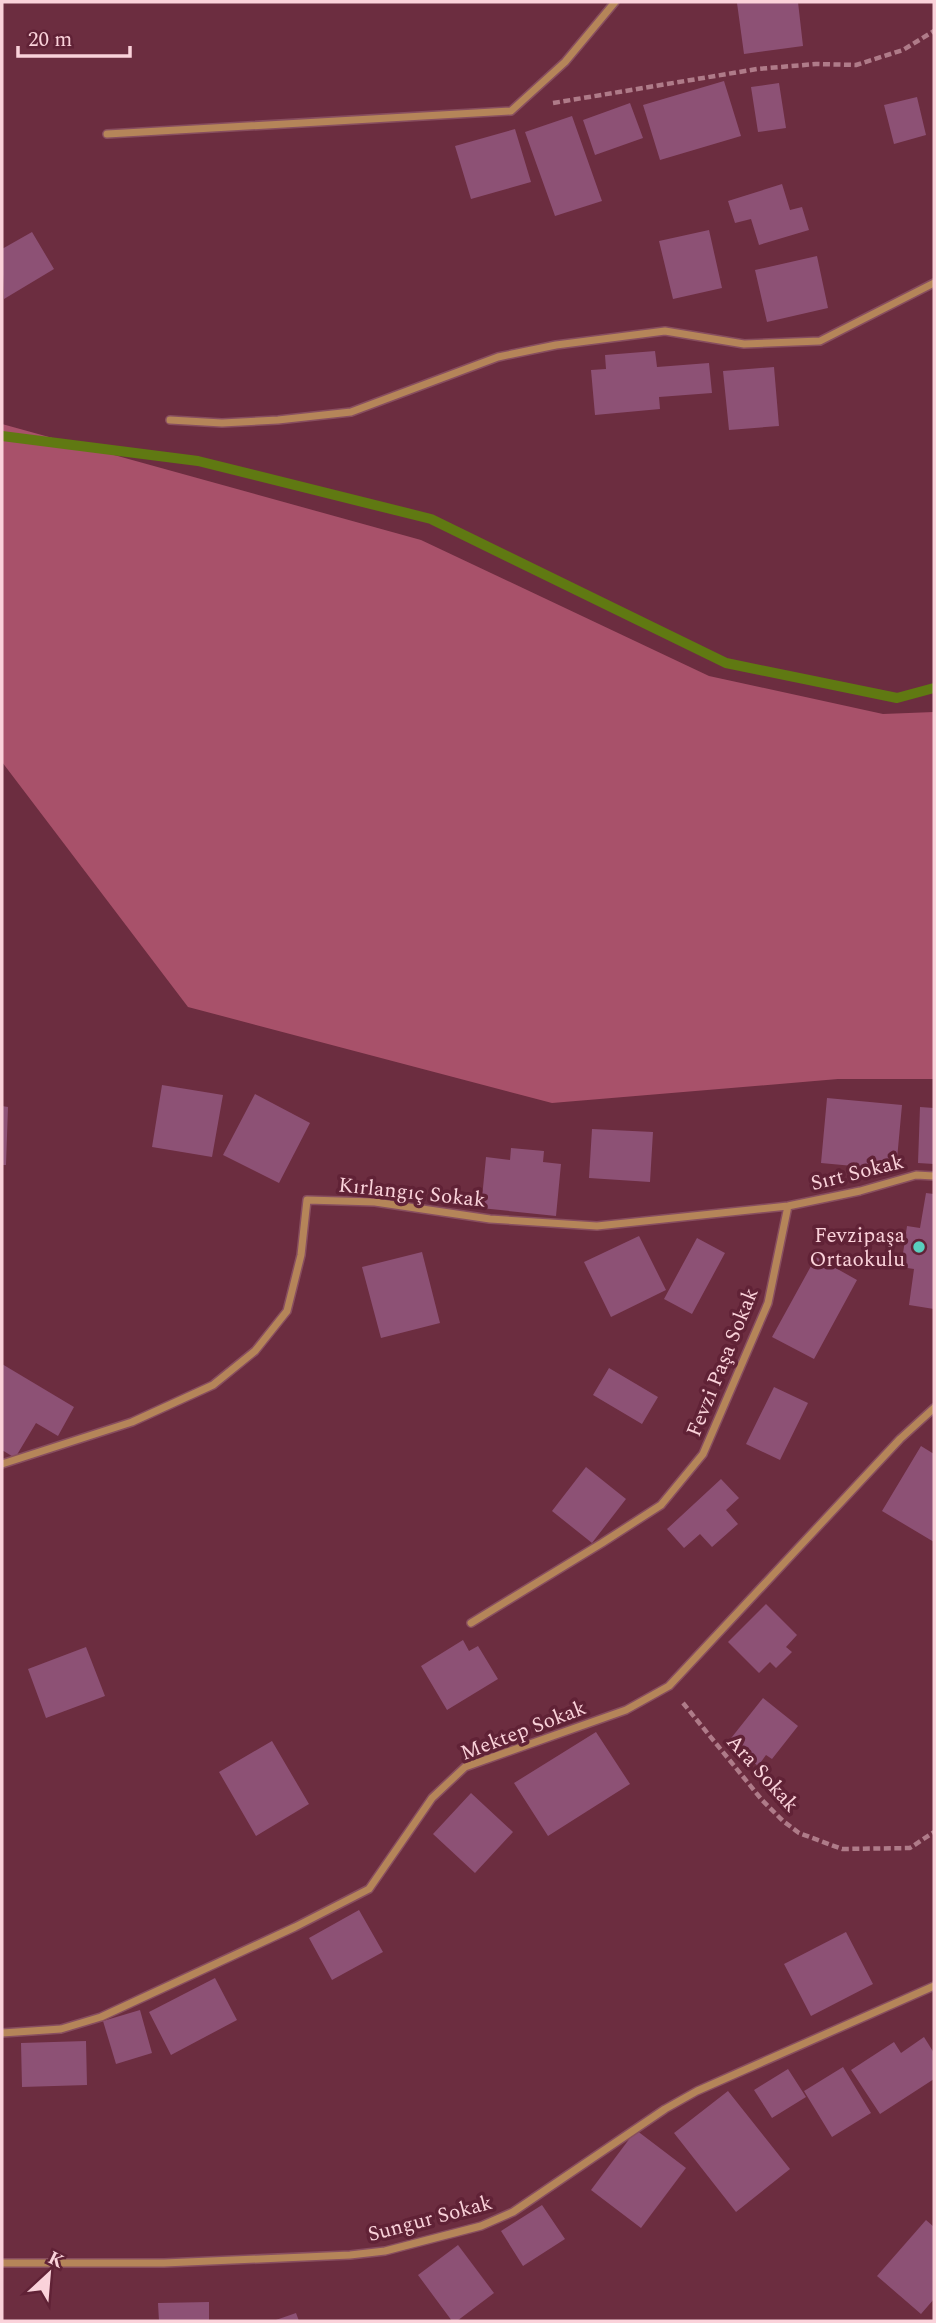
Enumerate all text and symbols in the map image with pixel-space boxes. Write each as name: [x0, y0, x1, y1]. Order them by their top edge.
scale bar: [18, 14, 130, 58]
text: 20 m: [28, 24, 72, 56]
street label: Sırt Sokak: [807, 1146, 907, 1200]
street label: Kırlangıç Sokak: [337, 1169, 487, 1217]
place label: Fevzipaşa Ortaokulu: [809, 1220, 906, 1276]
marker: Fevzipaşa Ortaokulu: [911, 1239, 927, 1255]
street label: Fevzi Paşa Sokak: [678, 1283, 768, 1442]
street label: Mektep Sokak: [456, 1692, 591, 1770]
street label: Ara Sokak: [718, 1727, 806, 1820]
street label: Sungur Sokak: [364, 2187, 497, 2251]
north arrow: [14, 2239, 84, 2309]
text: K: [43, 2244, 69, 2276]

